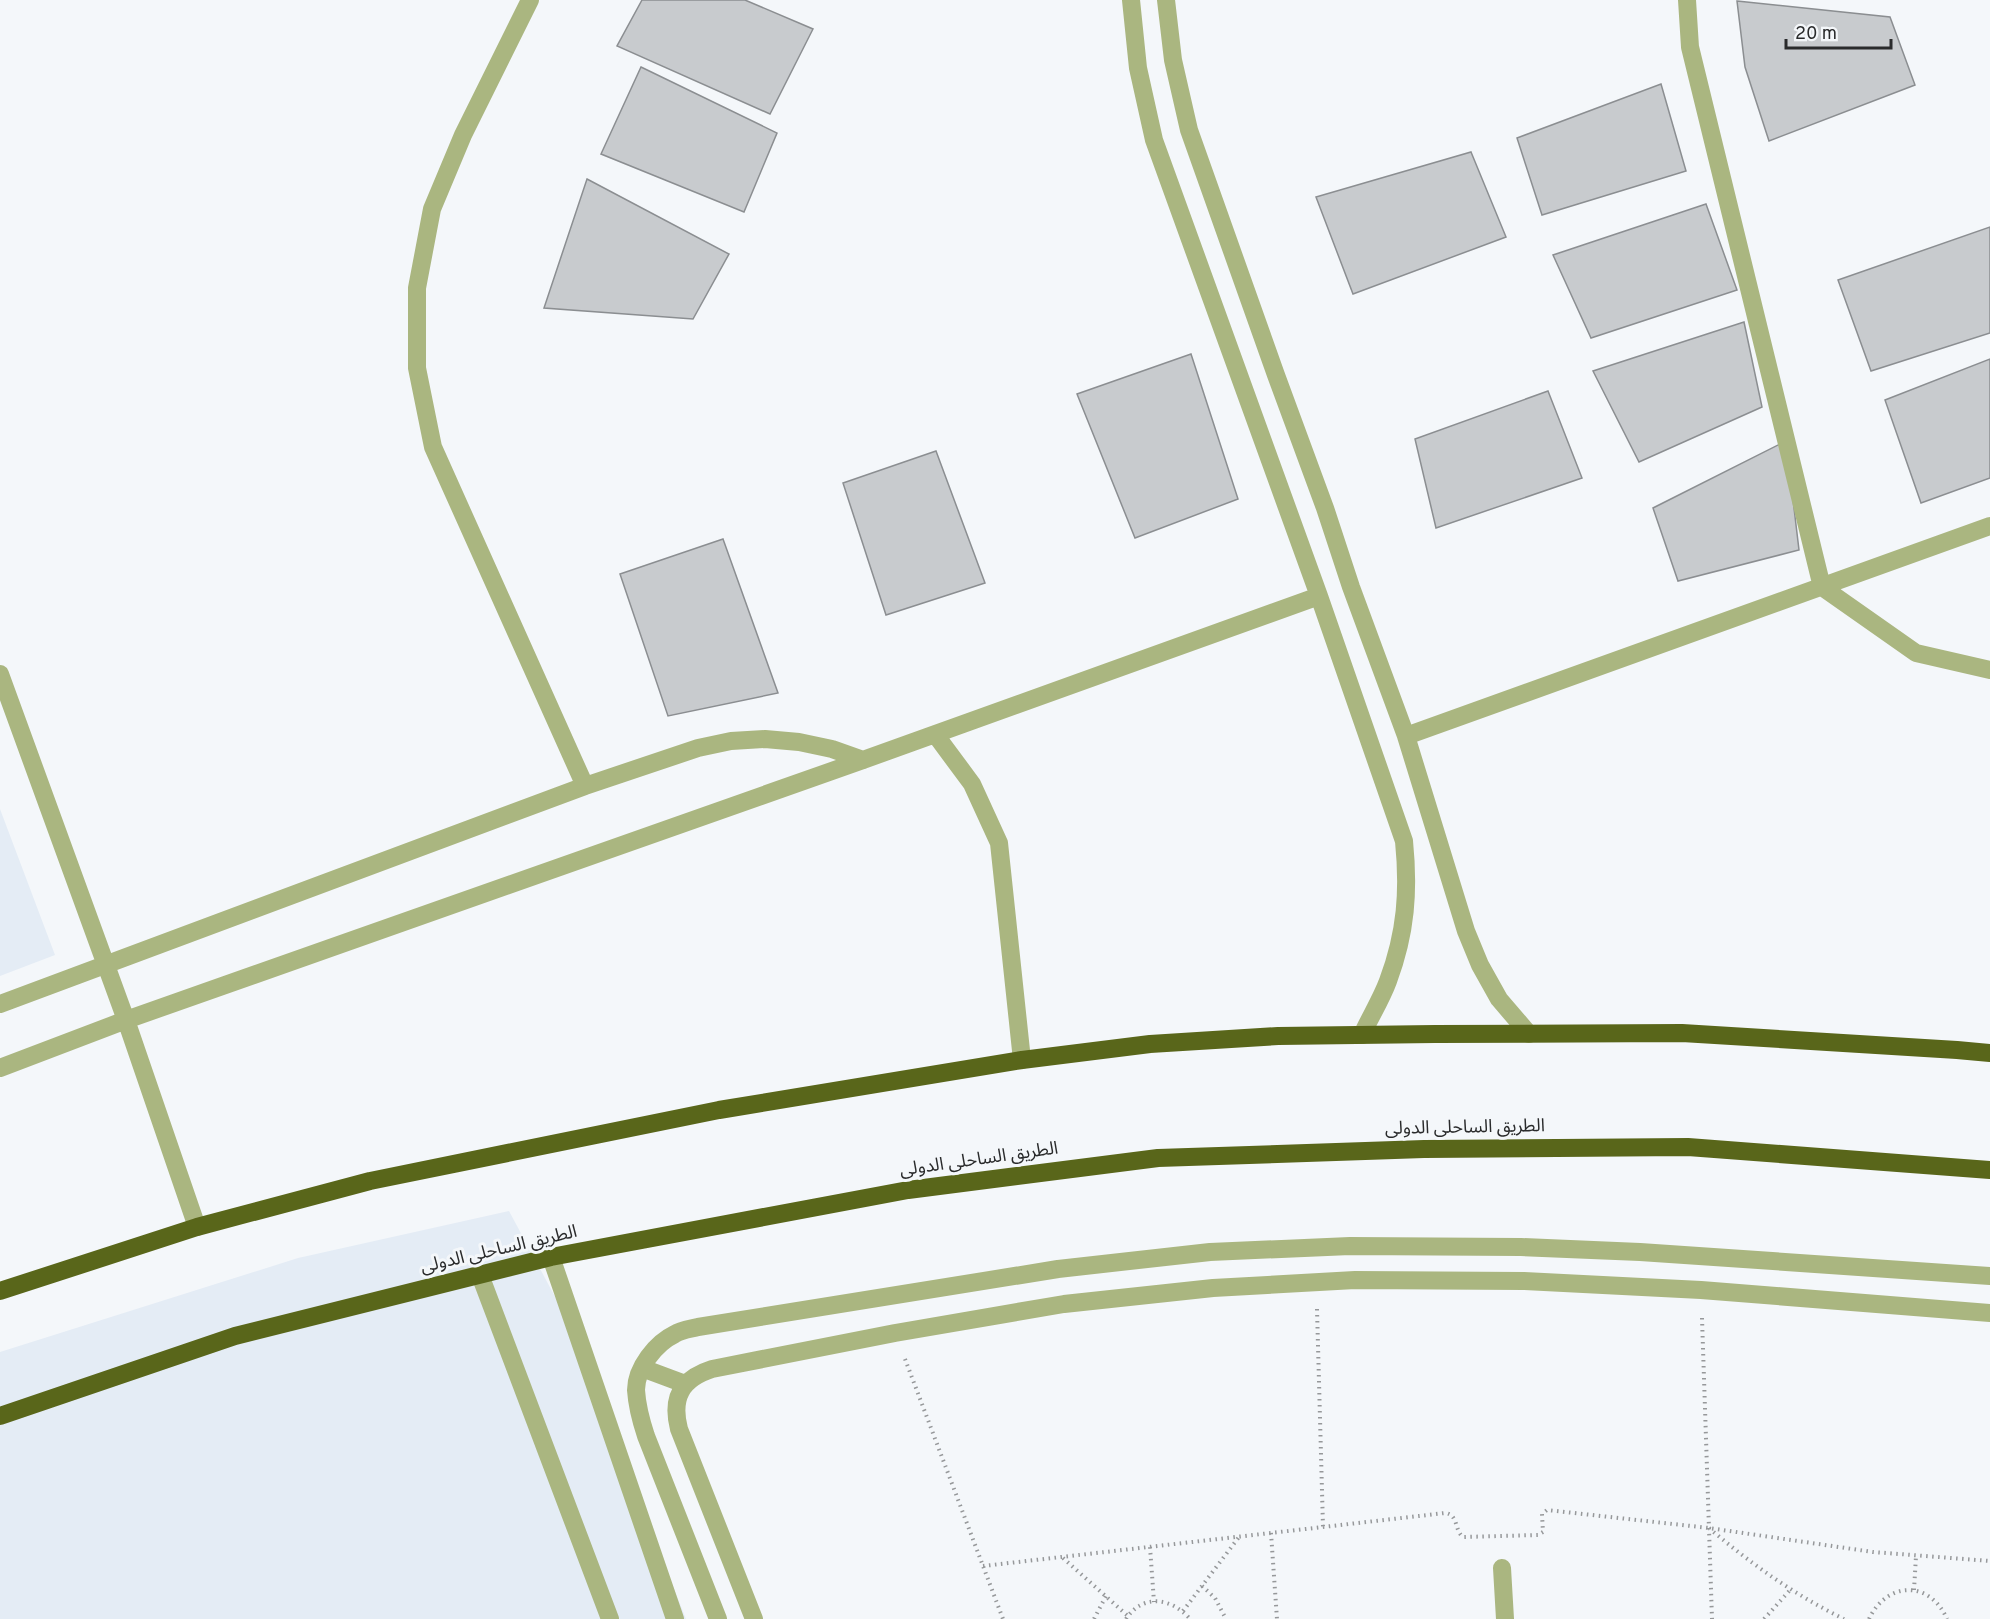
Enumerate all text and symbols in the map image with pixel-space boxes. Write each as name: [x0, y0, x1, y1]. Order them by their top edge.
scale bar: [1786, 12, 1891, 50]
text: 20 m: [1795, 23, 1837, 46]
street label: الطريق الساحلى الدولى: [1385, 1115, 1545, 1141]
street label: الطريق الساحلى الدولى: [898, 1137, 1060, 1183]
street label: الطريق الساحلى الدولى: [418, 1221, 580, 1279]

